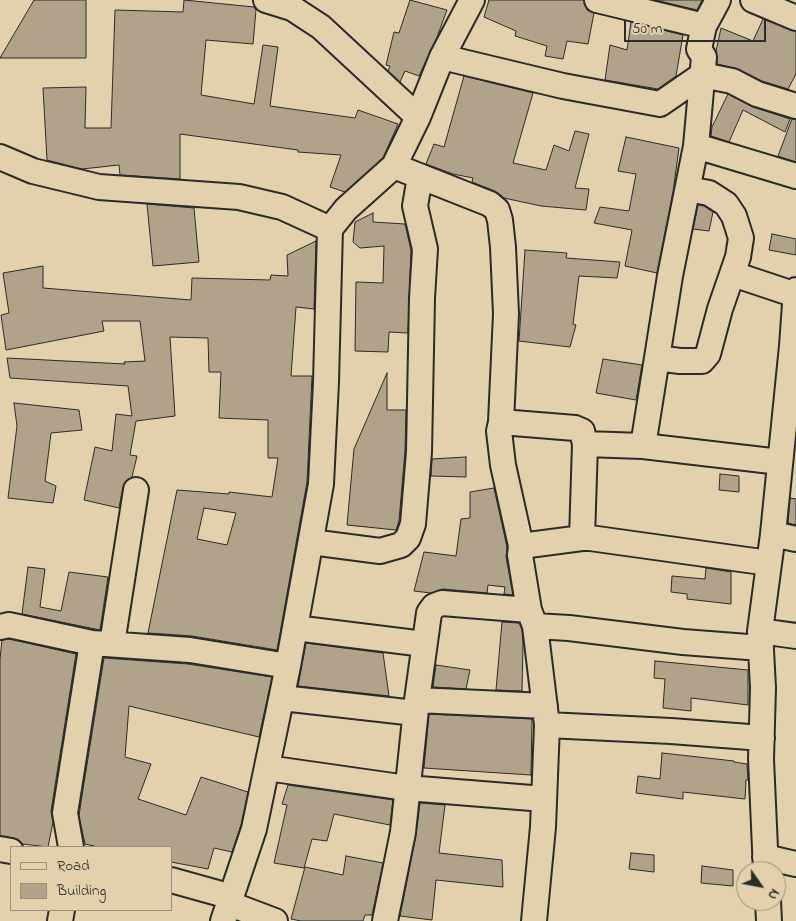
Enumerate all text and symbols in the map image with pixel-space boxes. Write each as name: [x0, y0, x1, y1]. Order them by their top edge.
scale bar: [626, 10, 768, 42]
text: 50 m: [632, 18, 662, 40]
legend: [10, 846, 172, 911]
text: Road: [57, 855, 90, 877]
north arrow: [736, 861, 786, 911]
text: Building: [57, 880, 106, 902]
text: N: [762, 884, 785, 904]

